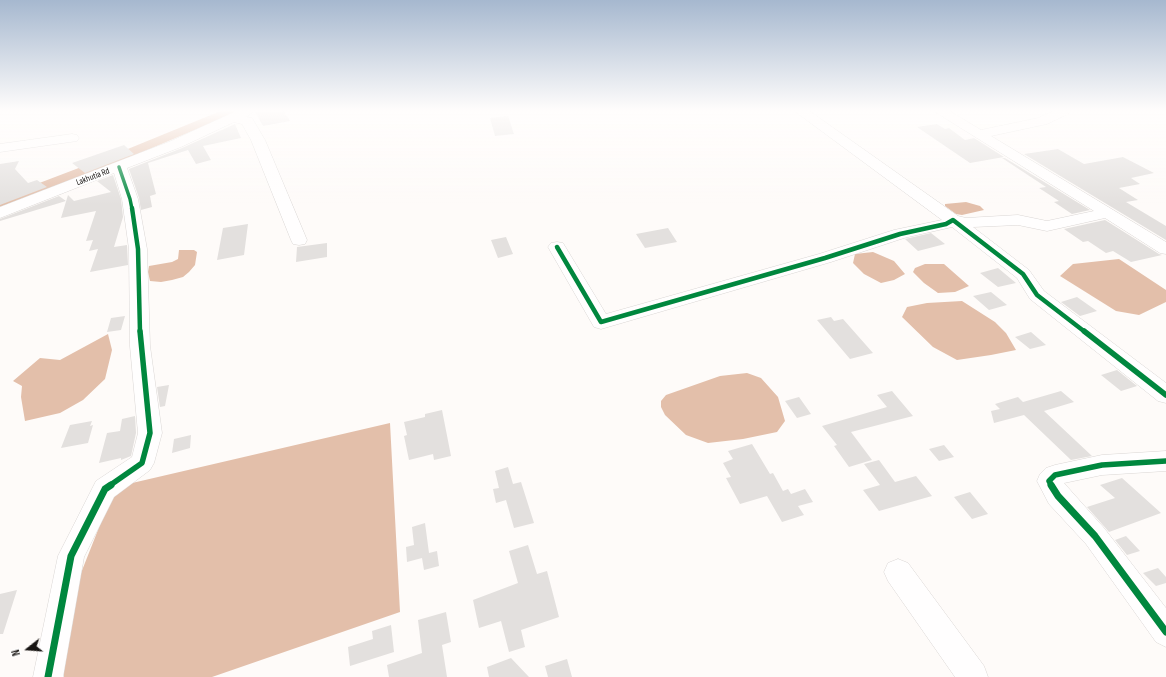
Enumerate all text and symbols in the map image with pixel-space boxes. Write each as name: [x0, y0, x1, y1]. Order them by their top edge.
street label: Lakhutia Rd: [75, 166, 111, 188]
north arrow: [8, 629, 48, 669]
text: N: [9, 648, 23, 657]

